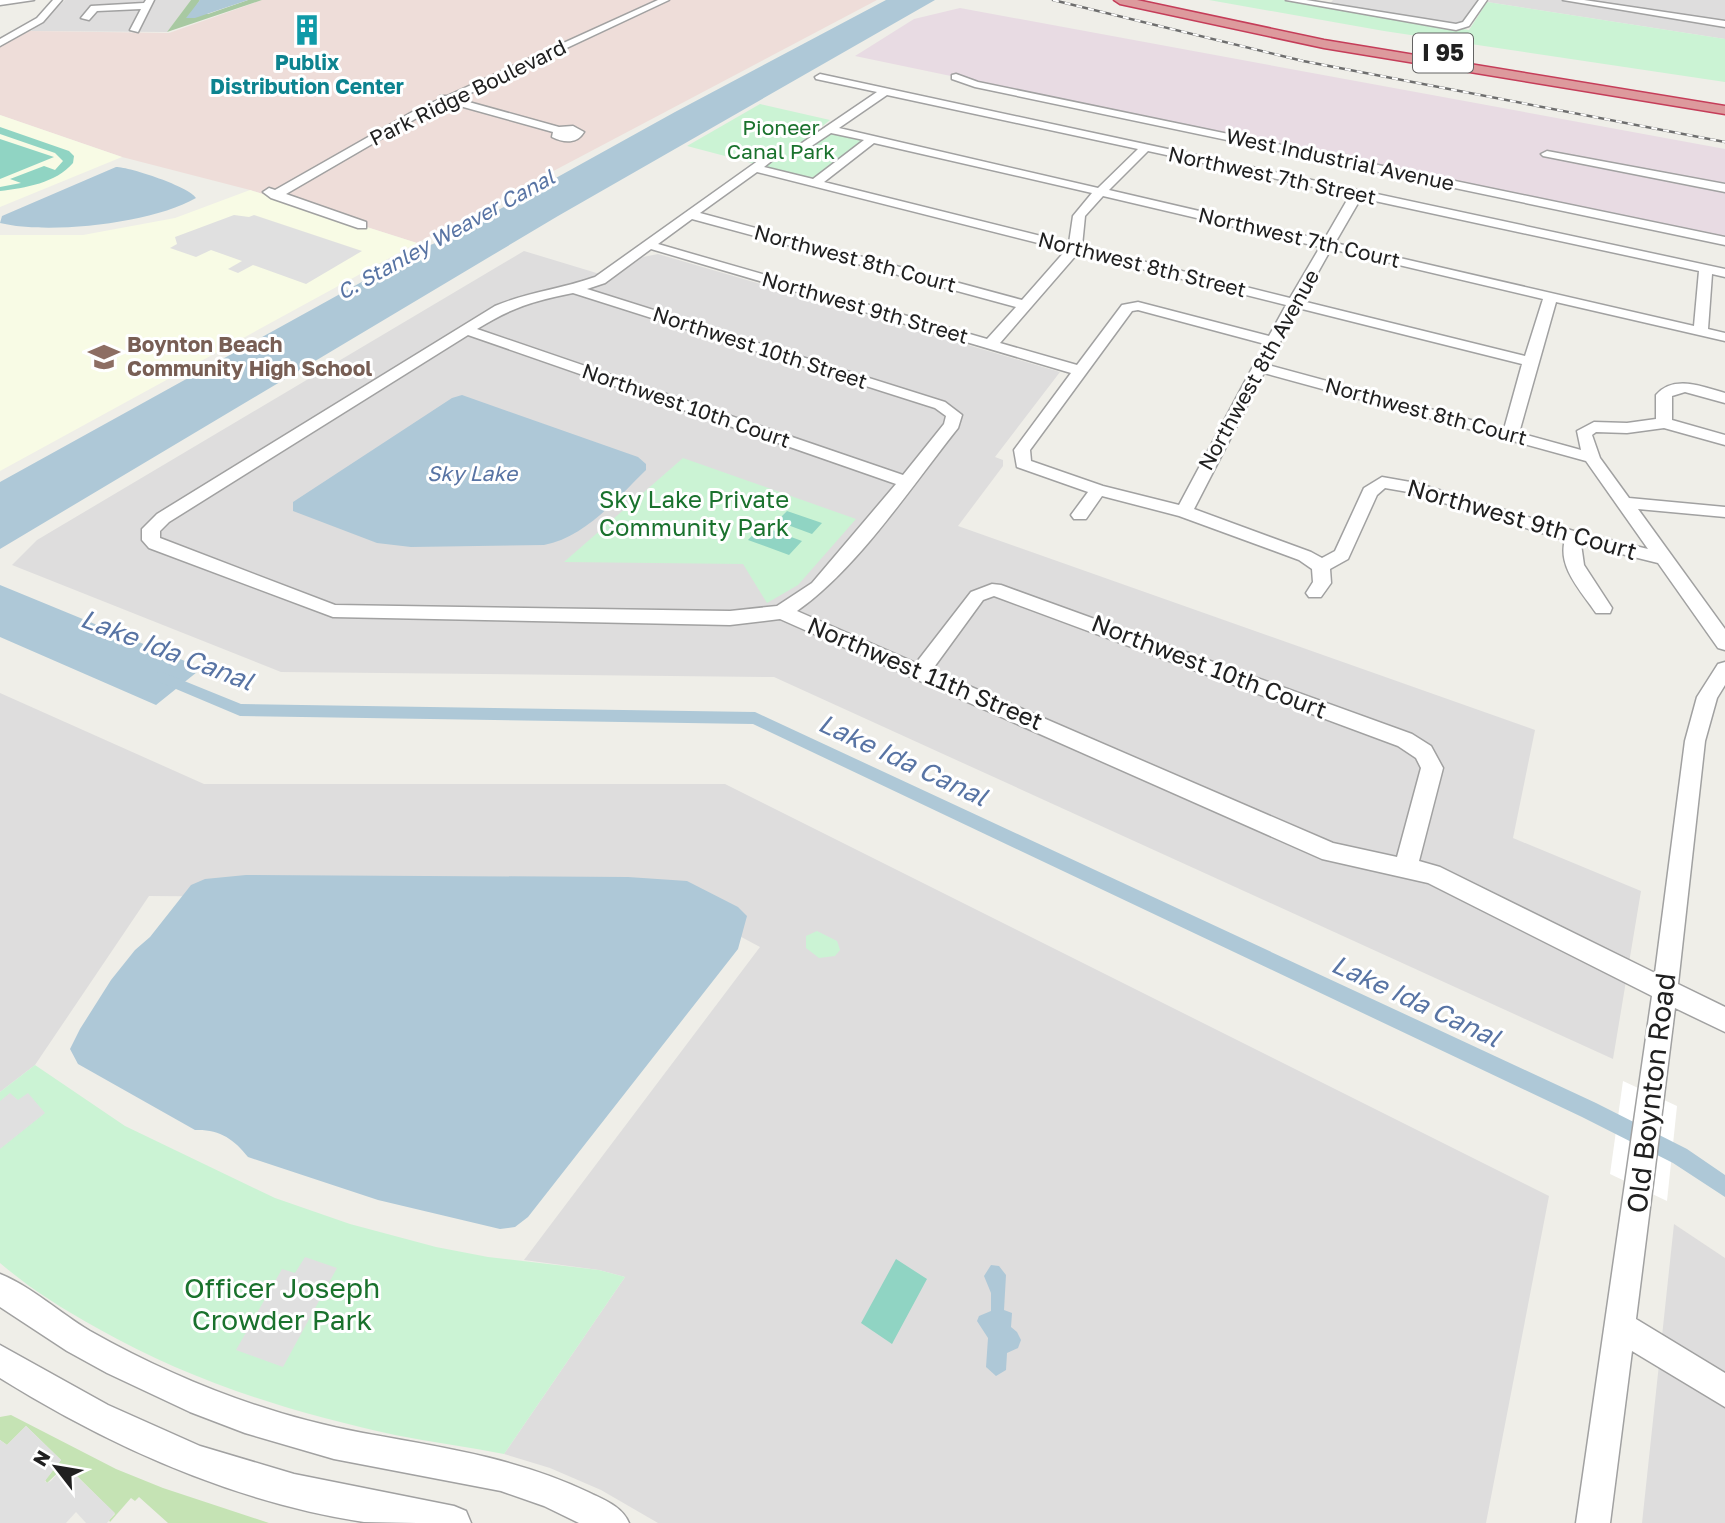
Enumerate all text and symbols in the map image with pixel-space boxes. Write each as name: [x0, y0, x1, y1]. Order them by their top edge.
building icon: Publix Distribution Center: [290, 13, 324, 47]
street label: Park Ridge Boulevard: [365, 33, 570, 151]
road number: I 95: [1413, 34, 1473, 72]
place label: Publix Distribution Center: [210, 49, 404, 99]
park label: Pioneer Canal Park: [727, 114, 835, 164]
street label: West Industrial Avenue: [1224, 122, 1457, 196]
street label: Northwest 7th Street: [1166, 140, 1379, 210]
water label: C. Stanley Weaver Canal: [332, 163, 560, 305]
street label: Northwest 7th Court: [1196, 201, 1403, 273]
street label: Northwest 8th Court: [751, 219, 959, 298]
street label: Northwest 8th Street: [1035, 226, 1249, 302]
street label: Northwest 9th Street: [759, 265, 971, 349]
street label: Northwest 8th Avenue: [1192, 265, 1324, 474]
street label: Northwest 10th Street: [650, 300, 871, 394]
place label: Boynton Beach Community High School: [127, 331, 372, 381]
school or university icon: Boynton Beach Community High School: [87, 340, 121, 374]
street label: Northwest 10th Court: [579, 357, 794, 453]
street label: Northwest 8th Court: [1322, 372, 1530, 451]
water label: Sky Lake: [427, 460, 519, 486]
street label: Northwest 9th Court: [1404, 472, 1641, 565]
park label: Sky Lake Private Community Park: [599, 484, 789, 541]
water label: Lake Ida Canal: [77, 602, 259, 697]
street label: Northwest 10th Court: [1088, 607, 1331, 724]
street label: Northwest 11th Street: [804, 610, 1048, 735]
water label: Lake Ida Canal: [814, 707, 994, 813]
water label: Lake Ida Canal: [1327, 948, 1507, 1054]
street label: Old Boynton Road: [1619, 971, 1682, 1215]
park label: Officer Joseph Crowder Park: [184, 1271, 380, 1336]
north arrow: [21, 1432, 91, 1502]
text: N: [27, 1446, 55, 1470]

